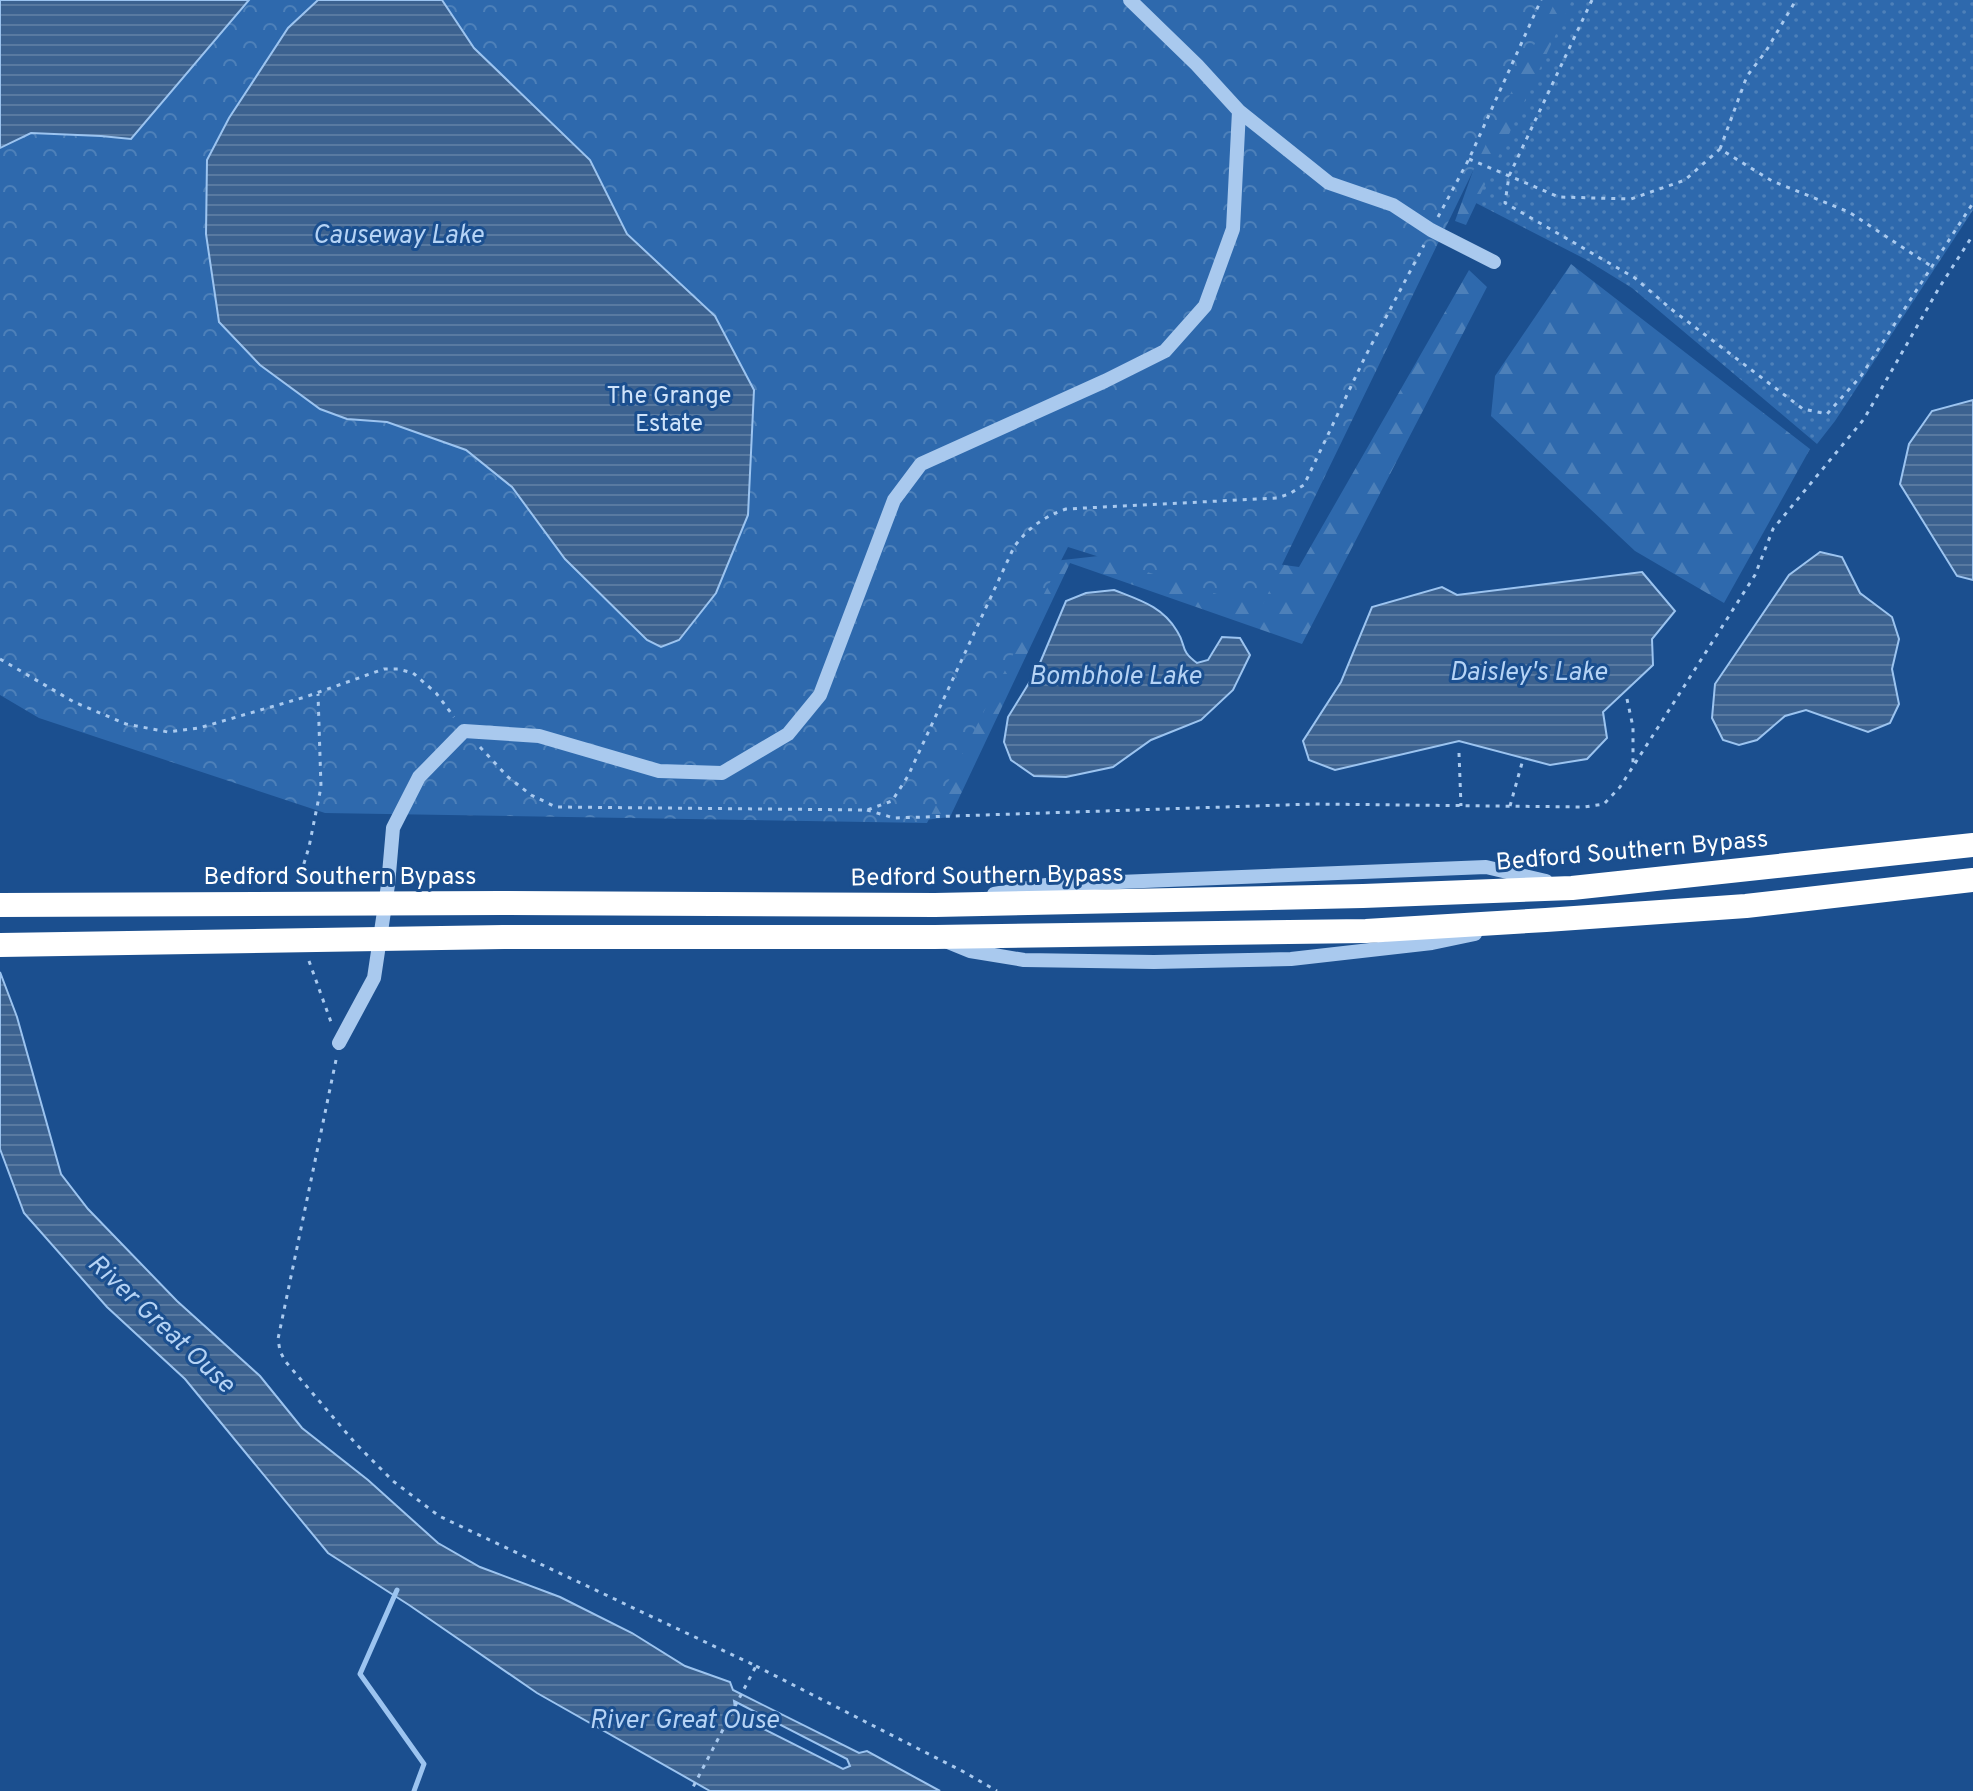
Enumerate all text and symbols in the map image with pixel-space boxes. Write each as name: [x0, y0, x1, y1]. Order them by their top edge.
water label: Causeway Lake: [312, 220, 484, 253]
park label: The Grange Estate: [607, 382, 731, 440]
water label: Daisley's Lake: [1449, 657, 1607, 690]
water label: Bombhole Lake: [1029, 661, 1202, 694]
street label: Bedford Southern Bypass: [1495, 825, 1770, 879]
street label: Bedford Southern Bypass: [850, 860, 1124, 894]
street label: Bedford Southern Bypass: [203, 863, 477, 893]
water label: River Great Ouse: [80, 1248, 241, 1402]
water label: River Great Ouse: [589, 1705, 779, 1738]

